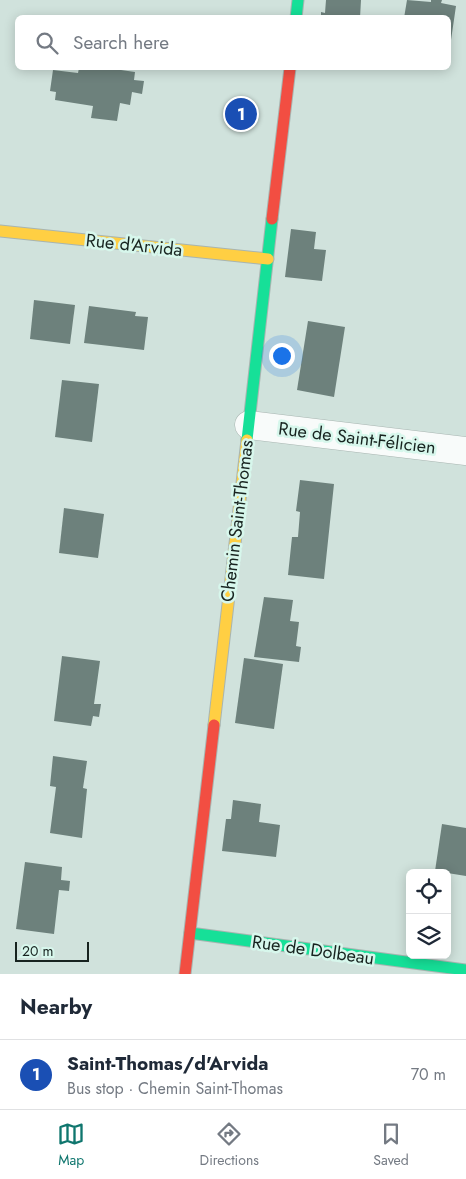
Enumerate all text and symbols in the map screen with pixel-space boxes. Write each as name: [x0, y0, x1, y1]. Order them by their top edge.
search box: [15, 15, 451, 70]
icon: search: [33, 29, 61, 57]
text: Search here: [73, 29, 169, 56]
pin: 1: [225, 95, 257, 133]
street label: Rue d'Arvida: [84, 227, 184, 263]
your location: [269, 343, 295, 369]
street label: Rue de Saint-Félicien: [277, 415, 437, 461]
street label: Chemin Saint-Thomas: [214, 439, 260, 603]
map controls: [406, 869, 451, 959]
button: locate: [406, 869, 451, 914]
button: layers: [406, 914, 451, 959]
street label: Rue de Dolbeau: [250, 929, 376, 971]
scale bar: [15, 939, 89, 962]
text: 20 m: [22, 941, 54, 961]
text: Nearby: [20, 992, 92, 1022]
text: Saint-Thomas/d'Arvida: [67, 1050, 269, 1077]
text: 1: [32, 1063, 40, 1086]
text: 70 m: [411, 1063, 446, 1086]
text: Bus stop · Chemin Saint-Thomas: [67, 1077, 283, 1100]
tab: Map: [57, 1120, 85, 1170]
tab: Directions: [200, 1120, 259, 1170]
tab: Saved: [373, 1120, 409, 1170]

